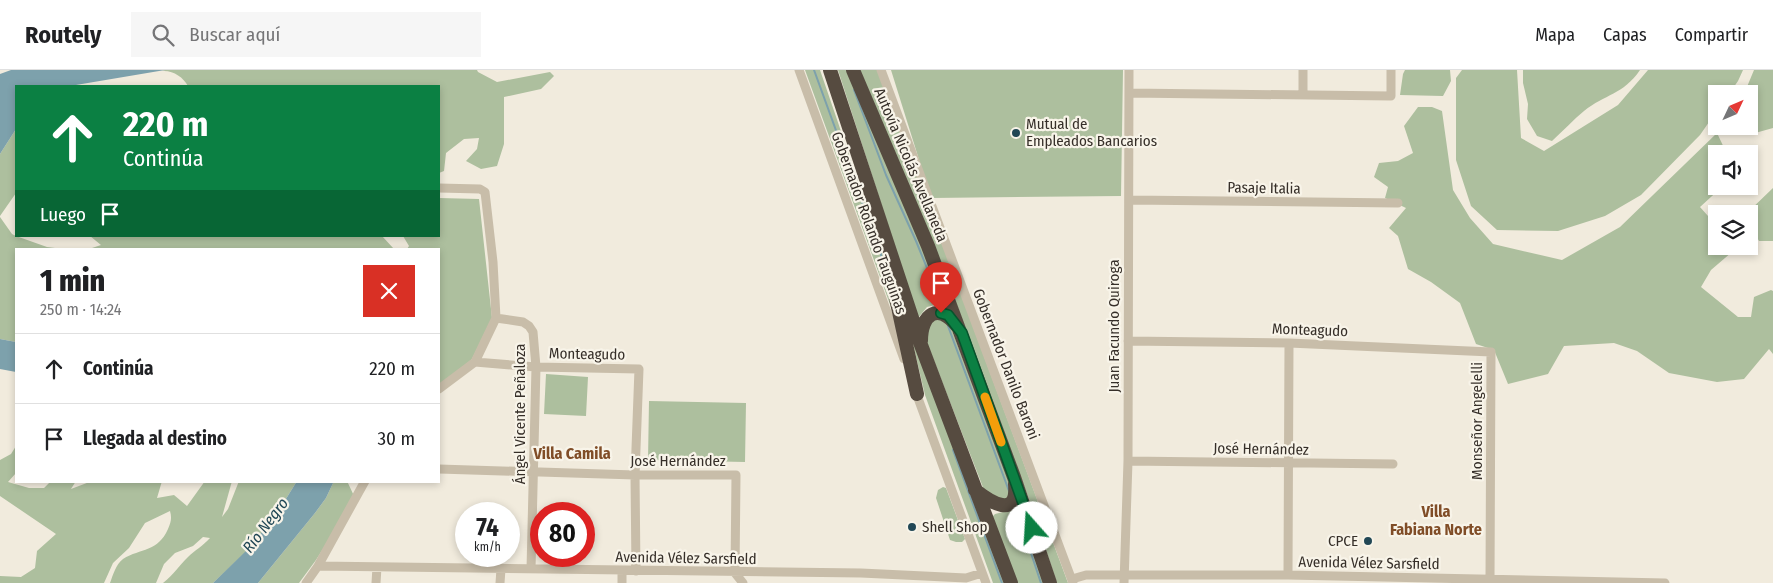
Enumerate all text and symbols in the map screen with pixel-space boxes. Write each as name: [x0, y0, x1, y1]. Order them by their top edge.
search box: [131, 12, 481, 57]
text: Routely: [25, 21, 101, 49]
icon: search: [149, 21, 177, 49]
text: Buscar aquí: [189, 23, 280, 46]
text: Mapa: [1535, 24, 1575, 46]
text: Capas: [1603, 24, 1647, 46]
text: Compartir: [1675, 24, 1748, 46]
street label: Autovía Nicolás Avellaneda: [870, 85, 952, 245]
north arrow: [1708, 85, 1758, 135]
map controls: [1708, 85, 1758, 255]
text: 220 m: [123, 103, 209, 145]
icon: ahead: [40, 105, 105, 170]
place label: Mutual de Empleados Bancarios: [1026, 115, 1157, 150]
marker: Mutual de Empleados Bancarios: [1010, 127, 1022, 139]
street label: Gobernador Rolando Tauguinas: [828, 129, 910, 317]
text: Continúa: [123, 145, 204, 172]
button: sound: [1708, 145, 1758, 195]
street label: Pasaje Italia: [1227, 178, 1301, 198]
icon: arrive: [96, 200, 124, 228]
text: Luego: [40, 203, 86, 226]
button: layers: [1708, 205, 1758, 255]
street label: Juan Facundo Quiroga: [1105, 259, 1123, 393]
pin: [920, 262, 962, 313]
text: 1 min: [40, 263, 105, 299]
button: close: [363, 265, 415, 317]
icon: arrive: [927, 269, 955, 297]
street label: Gobernador Danilo Baroni: [969, 286, 1043, 442]
text: 250 m · 14:24: [40, 300, 122, 319]
street label: Monteagudo: [1272, 320, 1349, 340]
street label: Ángel Vicente Peñaloza: [511, 344, 529, 484]
street label: Monteagudo: [549, 344, 625, 364]
icon: ahead: [40, 355, 68, 383]
text: Continúa: [83, 357, 154, 380]
text: 220 m: [369, 357, 415, 380]
street label: Monseñor Angelelli: [1468, 362, 1486, 480]
icon: arrive: [40, 425, 68, 453]
text: Llegada al destino: [83, 427, 227, 450]
text: 30 m: [377, 427, 415, 450]
street label: José Hernández: [1213, 439, 1309, 459]
district label: Villa Camila: [532, 444, 611, 463]
street label: José Hernández: [630, 452, 726, 470]
water label: Río Negro: [239, 494, 292, 557]
position arrow: [1005, 501, 1057, 553]
speed limit sign: 80: [530, 502, 595, 567]
district label: Villa Fabiana Norte: [1390, 502, 1482, 539]
text: 74: [476, 513, 499, 543]
place label: Shell Shop: [922, 518, 987, 536]
marker: Shell Shop: [906, 521, 918, 533]
place label: CPCE: [1328, 532, 1358, 550]
marker: CPCE: [1362, 535, 1374, 547]
text: km/h: [474, 540, 501, 554]
street label: Avenida Vélez Sarsfield: [615, 548, 757, 568]
street label: Avenida Vélez Sarsfield: [1298, 553, 1440, 573]

